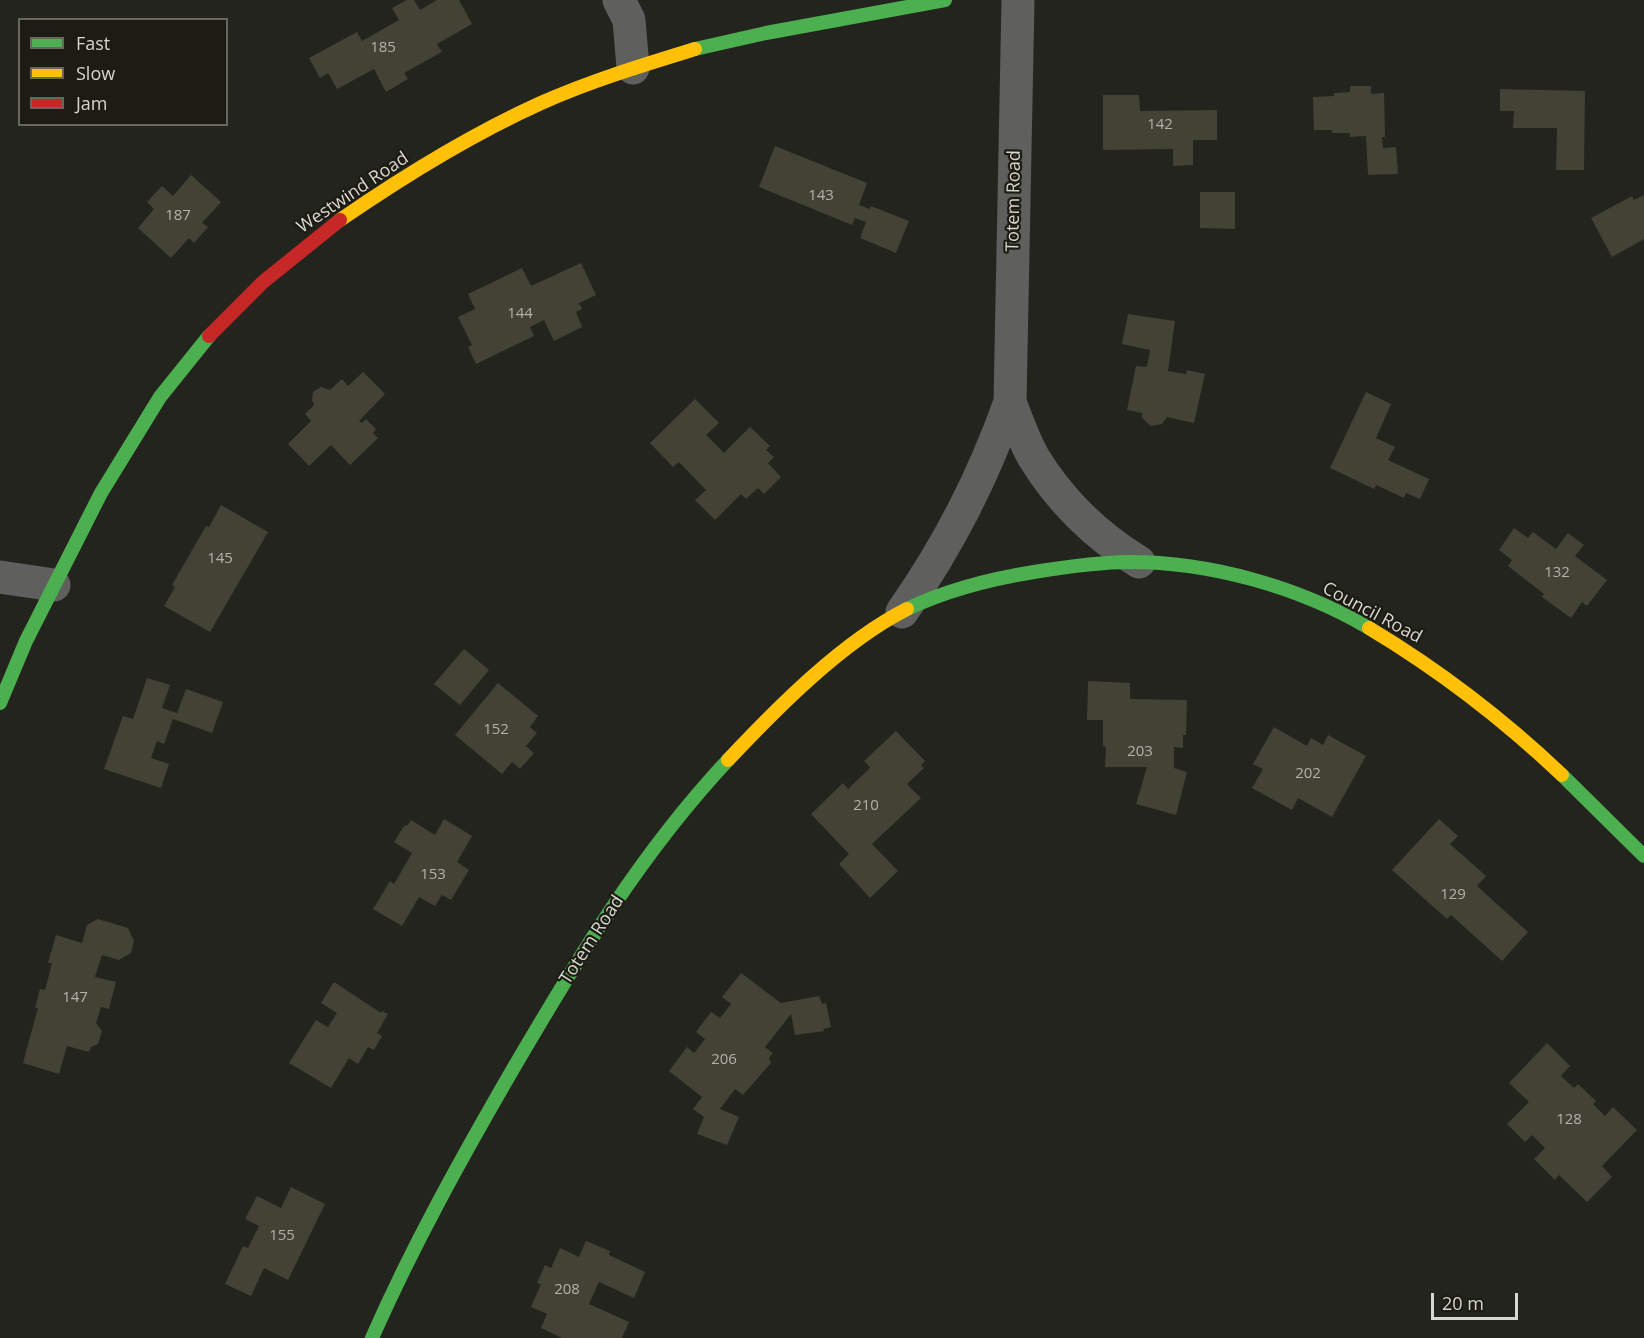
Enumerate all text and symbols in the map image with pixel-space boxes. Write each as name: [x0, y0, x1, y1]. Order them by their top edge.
legend: [18, 18, 228, 126]
text: Fast: [76, 31, 110, 55]
house number: 185: [370, 39, 396, 57]
text: Slow: [76, 61, 115, 85]
text: Jam: [76, 91, 108, 115]
house number: 142: [1147, 116, 1173, 134]
street label: Westwind Road: [293, 148, 413, 238]
street label: Totem Road: [1002, 150, 1026, 252]
house number: 143: [808, 187, 834, 205]
house number: 187: [165, 207, 191, 225]
house number: 144: [507, 305, 533, 323]
house number: 145: [207, 550, 233, 568]
house number: 132: [1544, 564, 1570, 582]
street label: Council Road: [1319, 578, 1425, 648]
house number: 152: [483, 721, 509, 739]
house number: 203: [1127, 743, 1153, 761]
house number: 202: [1295, 765, 1321, 783]
house number: 210: [853, 797, 879, 815]
house number: 153: [420, 866, 446, 884]
house number: 129: [1440, 886, 1466, 904]
street label: Totem Road: [555, 892, 629, 988]
house number: 147: [62, 989, 88, 1007]
house number: 206: [711, 1051, 737, 1069]
house number: 128: [1556, 1111, 1582, 1129]
house number: 155: [269, 1227, 295, 1245]
house number: 208: [554, 1281, 580, 1299]
scale bar: [1434, 1281, 1521, 1319]
text: 20 m: [1442, 1291, 1484, 1315]

